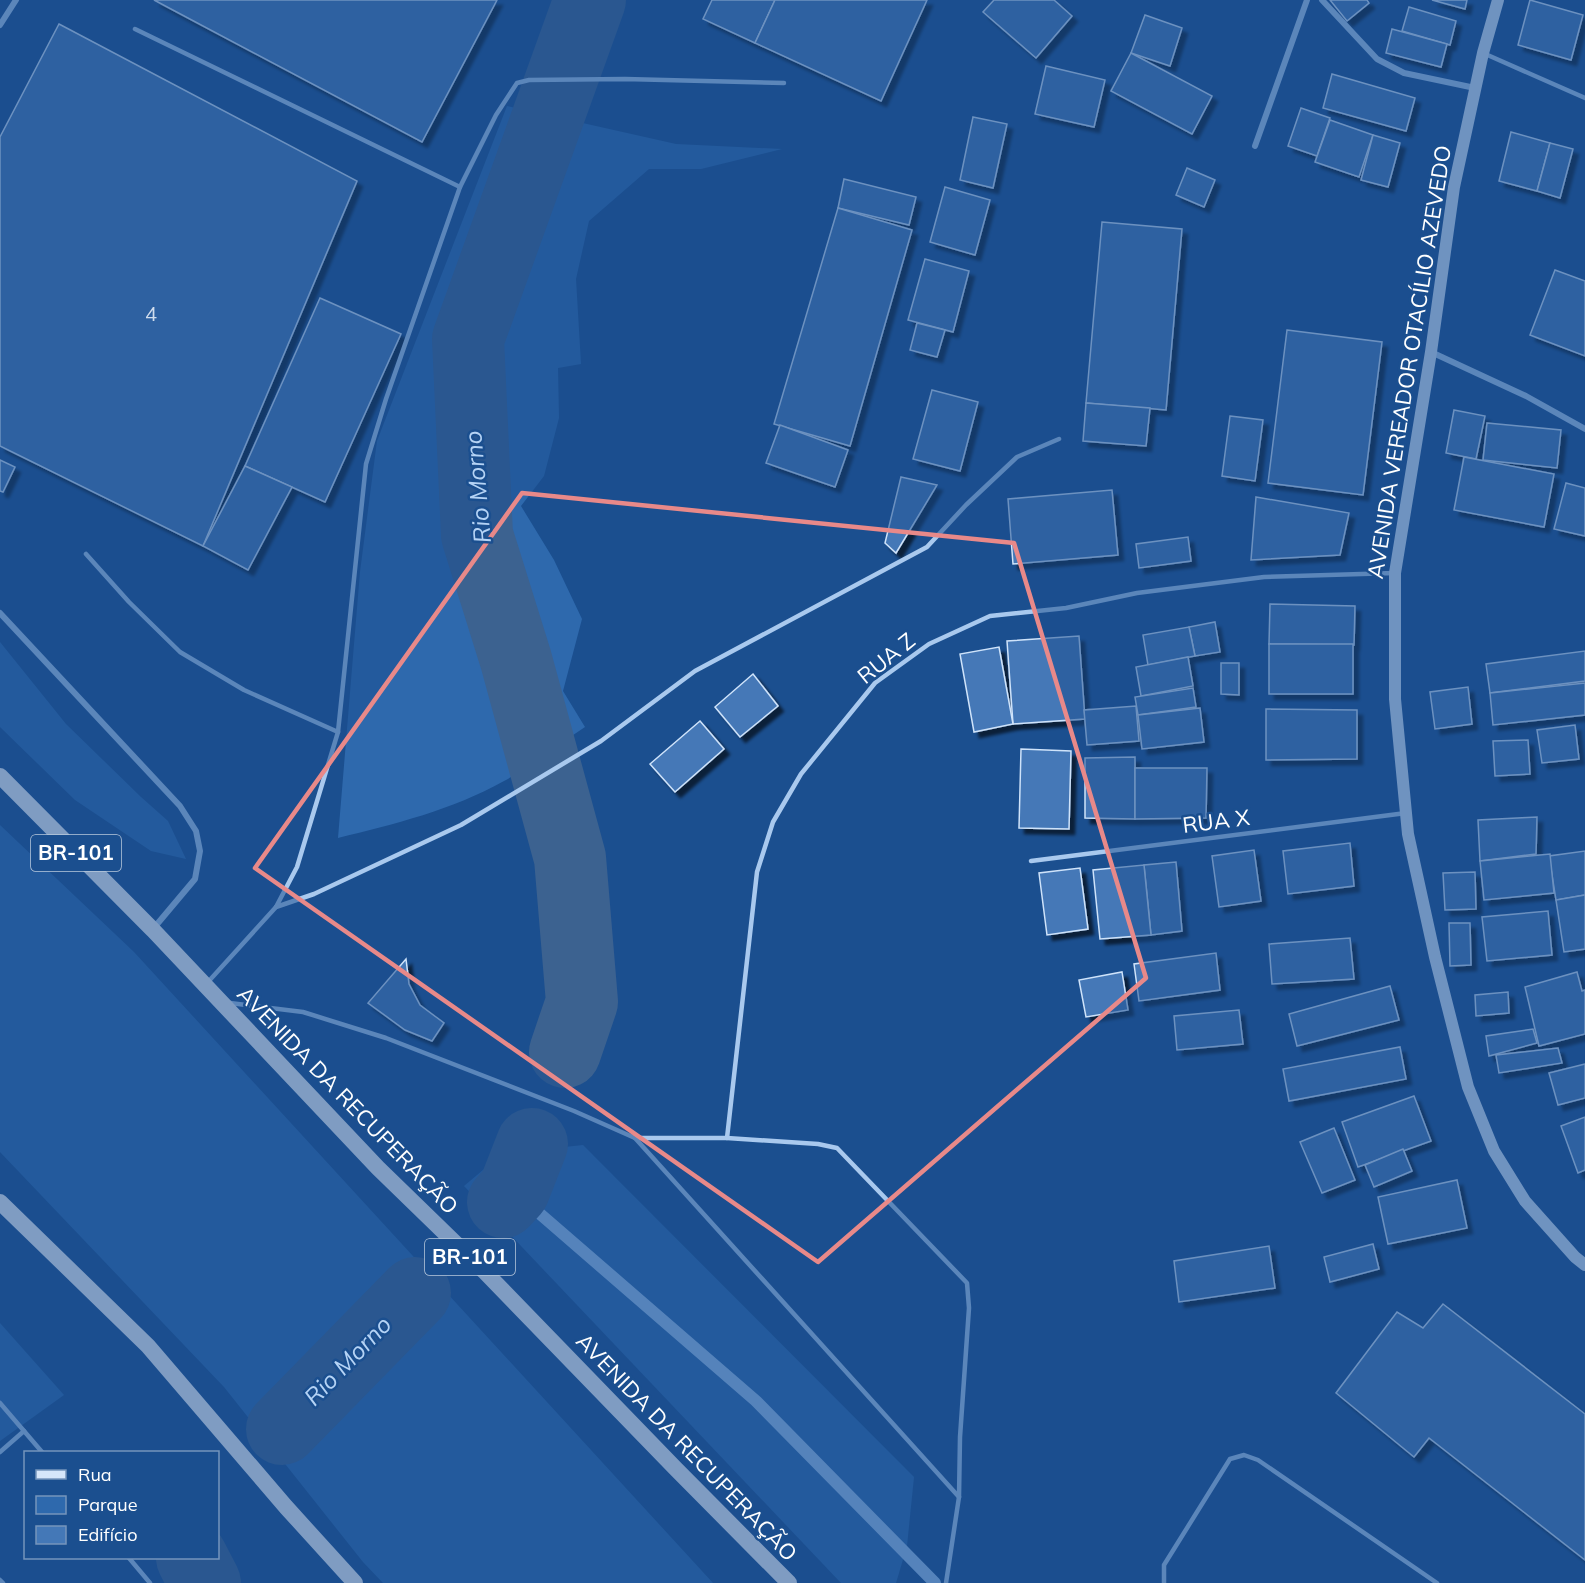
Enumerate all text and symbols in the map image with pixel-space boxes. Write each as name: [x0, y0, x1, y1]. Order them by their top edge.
street label: AVENIDA VEREADOR OTACÍLIO AZEVEDO: [1361, 143, 1457, 581]
house number: 4: [145, 301, 157, 326]
water label: Rio Morno: [457, 429, 497, 545]
street label: RUA Z: [851, 626, 921, 690]
street label: RUA X: [1181, 803, 1252, 839]
road number: BR-101: [31, 835, 121, 871]
street label: AVENIDA DA RECUPERAÇÃO: [231, 980, 465, 1220]
road number: BR-101: [425, 1239, 515, 1275]
water label: Rio Morno: [297, 1309, 397, 1411]
street label: AVENIDA DA RECUPERAÇÃO: [570, 1327, 804, 1567]
legend: [24, 1451, 219, 1559]
text: Rua: [78, 1463, 112, 1486]
text: Parque: [78, 1493, 137, 1516]
text: Edifício: [78, 1523, 137, 1546]

